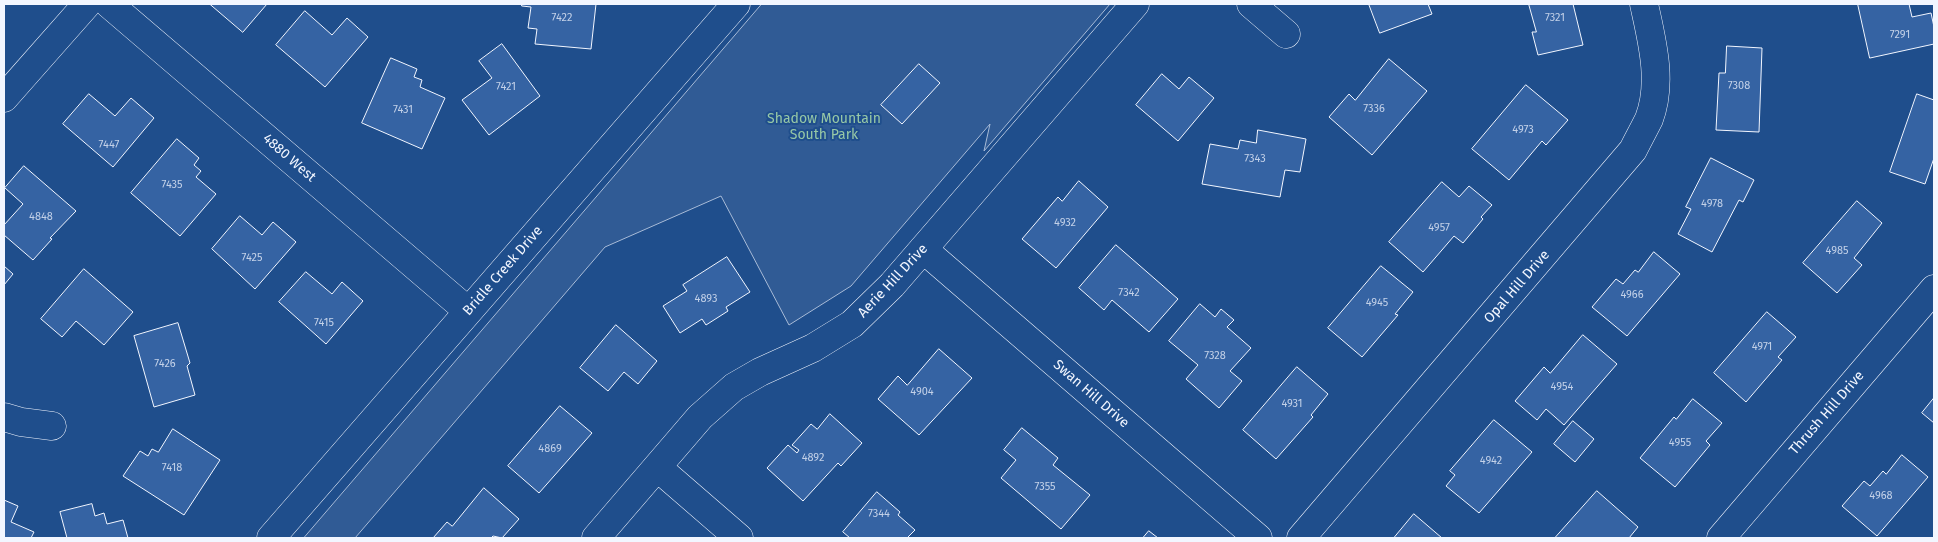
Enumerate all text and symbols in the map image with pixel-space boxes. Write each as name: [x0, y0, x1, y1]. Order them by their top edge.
house number: 7422: [552, 11, 572, 25]
house number: 7321: [1545, 11, 1565, 25]
house number: 7291: [1890, 28, 1910, 42]
house number: 7308: [1728, 79, 1750, 93]
house number: 7421: [496, 80, 516, 94]
house number: 7336: [1363, 102, 1385, 116]
house number: 7431: [393, 103, 413, 117]
park label: Shadow Mountain South Park: [767, 111, 881, 144]
house number: 4973: [1512, 123, 1534, 137]
street label: 4880 West: [259, 130, 319, 186]
house number: 7447: [99, 138, 119, 152]
house number: 7343: [1244, 152, 1266, 166]
house number: 7435: [161, 178, 183, 192]
house number: 4978: [1701, 197, 1723, 211]
house number: 4848: [29, 210, 53, 224]
house number: 4932: [1054, 216, 1076, 230]
house number: 4957: [1428, 221, 1450, 235]
street label: Bridle Creek Drive: [460, 223, 546, 319]
street label: Aerie Hill Drive: [855, 241, 931, 321]
house number: 4985: [1826, 244, 1848, 258]
street label: Opal Hill Drive: [1481, 247, 1553, 327]
house number: 7425: [241, 251, 263, 265]
house number: 7342: [1118, 286, 1140, 300]
house number: 4966: [1620, 288, 1644, 302]
house number: 4893: [695, 292, 717, 306]
house number: 4945: [1366, 296, 1388, 310]
house number: 7415: [314, 316, 334, 330]
house number: 4971: [1752, 340, 1772, 354]
house number: 7328: [1204, 349, 1226, 363]
street label: Swan Hill Drive: [1050, 356, 1132, 432]
house number: 7426: [154, 357, 176, 371]
street label: Thrush Hill Drive: [1786, 368, 1868, 458]
house number: 4954: [1551, 380, 1573, 394]
house number: 4904: [910, 385, 934, 399]
house number: 4931: [1281, 397, 1303, 411]
house number: 4955: [1669, 436, 1691, 450]
house number: 4869: [538, 442, 562, 456]
house number: 4892: [802, 451, 824, 465]
house number: 4942: [1480, 454, 1502, 468]
house number: 7418: [162, 461, 182, 475]
house number: 7355: [1034, 480, 1056, 494]
house number: 4968: [1869, 489, 1893, 503]
house number: 7344: [868, 507, 890, 521]

